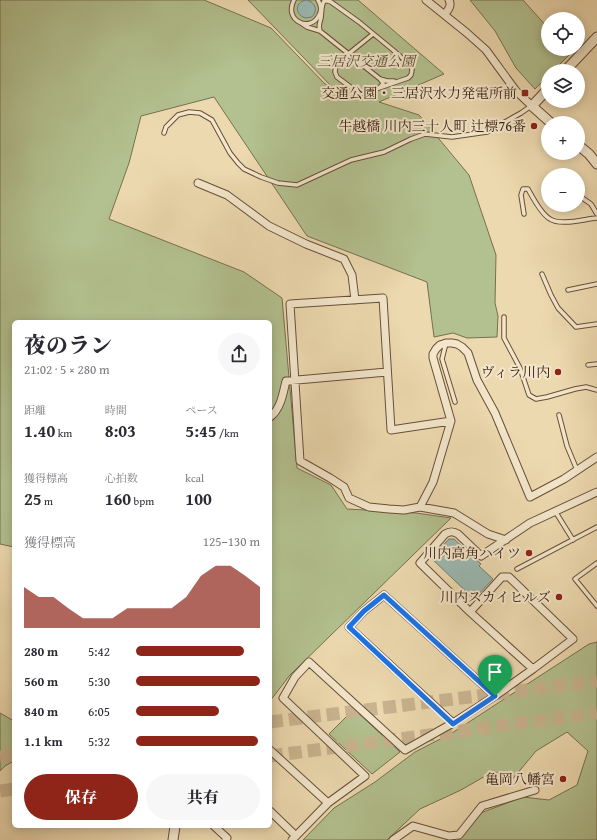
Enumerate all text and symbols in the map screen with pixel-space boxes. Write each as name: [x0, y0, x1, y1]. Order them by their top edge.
map controls: [541, 12, 585, 212]
button: locate: [541, 12, 585, 56]
park label: 三居沢交通公園: [317, 51, 417, 71]
button: layers: [541, 64, 585, 108]
place label: 交通公園・三居沢水力発電所前: [321, 83, 517, 103]
marker: 交通公園・三居沢水力発電所前: [520, 88, 530, 98]
place label: 牛越橋 川内三十人町 辻標76番: [338, 116, 526, 136]
button: +: [541, 116, 585, 160]
marker: 牛越橋 川内三十人町 辻標76番: [529, 121, 539, 131]
button: −: [541, 168, 585, 212]
text: 夜のラン: [24, 329, 112, 361]
button: share: [218, 333, 260, 375]
text: 21:02 · 5 × 280 m: [24, 360, 110, 379]
place label: ヴィラ川内: [481, 362, 550, 382]
marker: ヴィラ川内: [553, 367, 563, 377]
text: 距離: [24, 402, 46, 418]
text: 時間: [105, 402, 127, 418]
text: ペース: [185, 402, 218, 418]
text: 1.40: [24, 418, 55, 443]
text: 8:03: [105, 418, 136, 443]
text: 5:45: [185, 418, 217, 443]
text: km: [55, 425, 72, 441]
text: /km: [217, 425, 239, 441]
text: 獲得標高: [24, 470, 68, 486]
text: 心拍数: [105, 470, 138, 486]
text: kcal: [185, 470, 204, 486]
text: 25: [24, 486, 42, 511]
text: 160: [105, 486, 131, 511]
text: 100: [185, 486, 212, 511]
text: m: [42, 493, 53, 509]
text: bpm: [131, 493, 154, 509]
text: 125–130 m: [203, 532, 260, 551]
text: 獲得標高: [24, 533, 76, 552]
place label: 川内高角ハイツ: [423, 543, 521, 563]
marker: 川内高角ハイツ: [524, 548, 534, 558]
place label: 川内スカイヒルズ: [440, 587, 551, 607]
marker: 川内スカイヒルズ: [554, 592, 564, 602]
text: 280 m: [24, 642, 58, 661]
text: 5:42: [88, 642, 110, 661]
pin: [478, 655, 512, 696]
icon: arrive: [484, 661, 506, 683]
text: 560 m: [24, 672, 58, 691]
text: 5:30: [88, 672, 110, 691]
text: 840 m: [24, 702, 58, 721]
text: 6:05: [88, 702, 110, 721]
text: 1.1 km: [24, 732, 63, 751]
text: 5:32: [88, 732, 110, 751]
place label: 亀岡八幡宮: [485, 769, 555, 789]
button: 保存: [24, 774, 138, 820]
button: 共有: [146, 774, 260, 820]
marker: 亀岡八幡宮: [558, 774, 568, 784]

